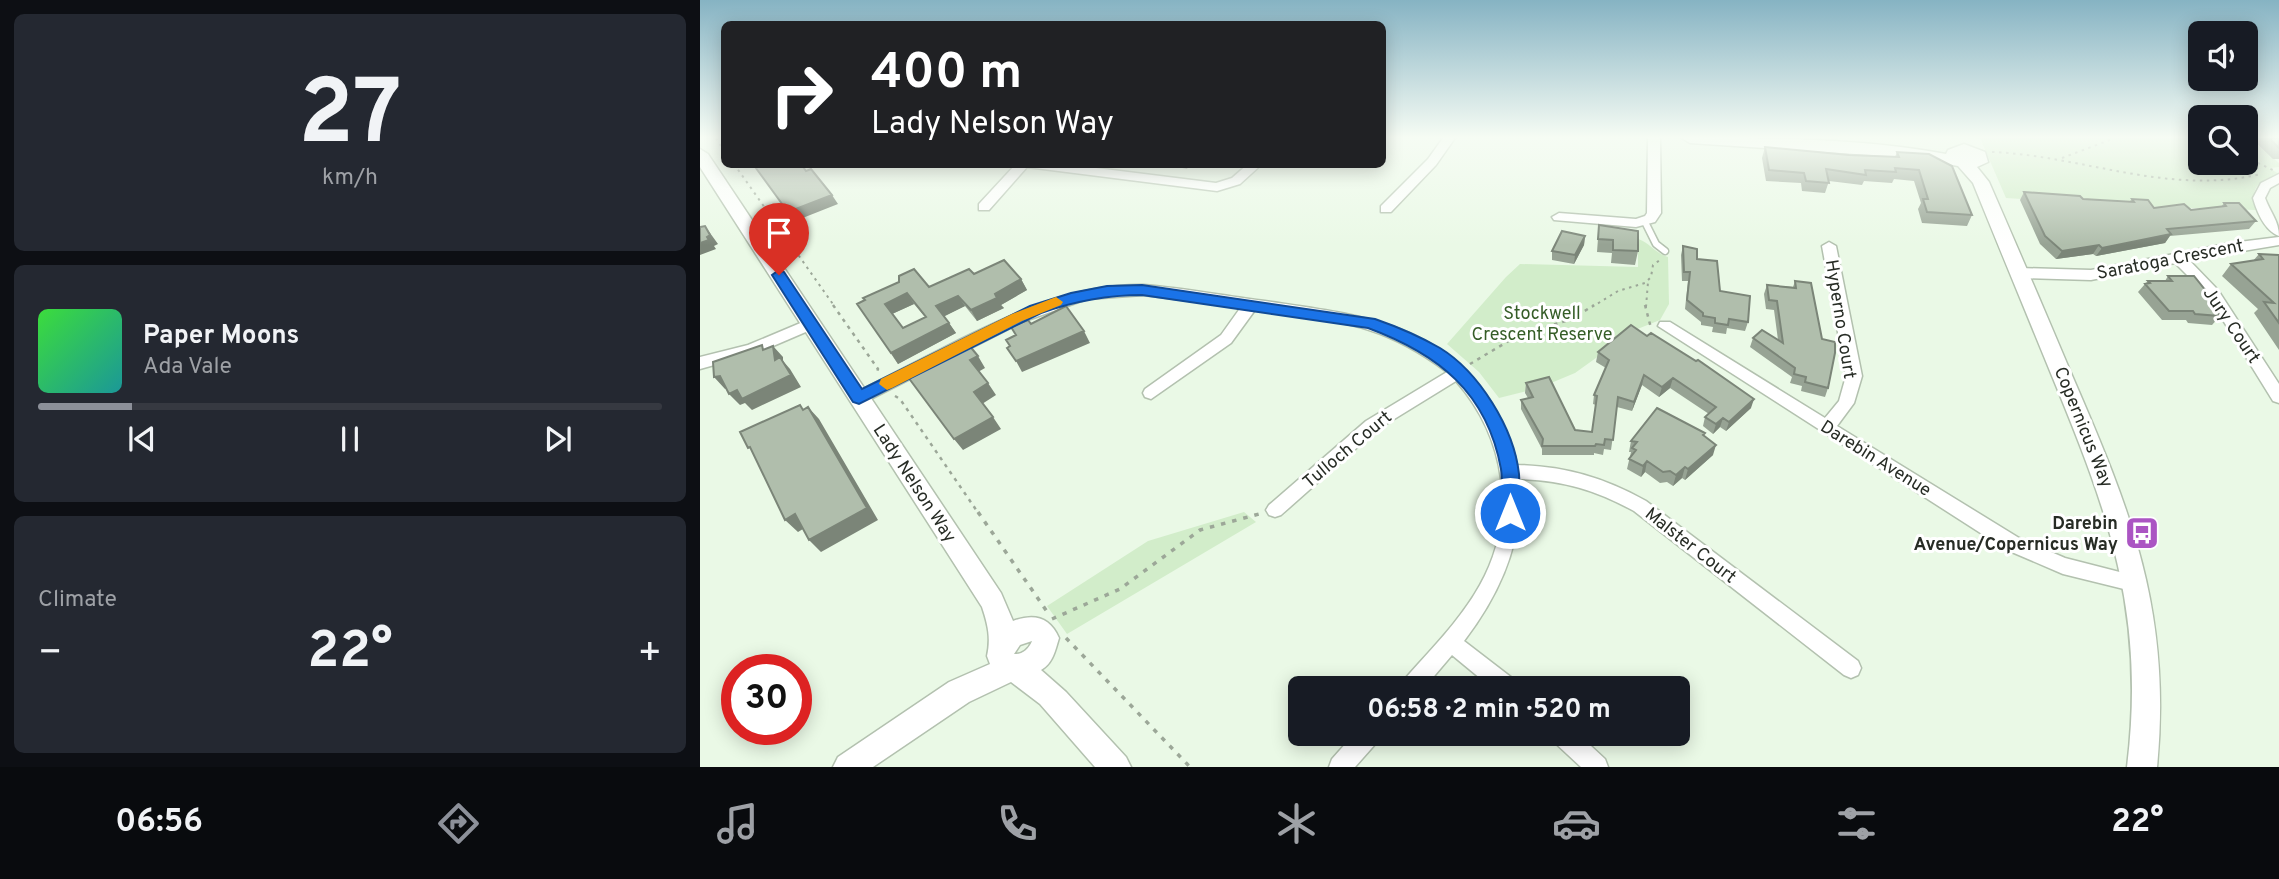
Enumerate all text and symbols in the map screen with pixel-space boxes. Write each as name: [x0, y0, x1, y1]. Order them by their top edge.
map controls: [2188, 21, 2258, 175]
button: sound: [2188, 21, 2258, 91]
text: 400 m: [871, 44, 1022, 106]
icon: right: [756, 49, 847, 140]
text: 27: [298, 61, 402, 176]
text: Lady Nelson Way: [871, 105, 1114, 145]
button: search: [2188, 105, 2258, 175]
text: km/h: [322, 164, 378, 193]
pin: [749, 203, 809, 275]
icon: arrive: [760, 214, 798, 252]
street label: Saratoga Crescent: [2095, 235, 2246, 286]
street label: Hyperno Court: [1819, 258, 1860, 380]
street label: Jury Court: [2197, 283, 2265, 368]
park label: Stockwell Crescent Reserve: [1472, 303, 1613, 347]
text: Paper Moons: [143, 320, 299, 353]
text: Ada Vale: [143, 353, 232, 382]
street label: Copernicus Way: [2048, 364, 2117, 491]
street label: Tulloch Court: [1299, 406, 1397, 494]
street label: Darebin Avenue: [1816, 416, 1935, 503]
icon: previous: [123, 420, 161, 458]
icon: pause: [331, 420, 369, 458]
icon: next: [539, 420, 577, 458]
street label: Lady Nelson Way: [867, 420, 961, 547]
position arrow: [1473, 476, 1547, 550]
street label: Malster Court: [1640, 503, 1741, 589]
place label: Darebin Avenue/Copernicus Way: [1914, 513, 2118, 557]
bus stop icon: Darebin Avenue/Copernicus Way: [2123, 514, 2161, 552]
text: Climate: [38, 586, 117, 615]
text: 22°: [307, 620, 393, 686]
text: −: [38, 630, 63, 679]
text: +: [637, 630, 662, 679]
speed limit sign: 30: [721, 654, 812, 745]
text: 06:58 · 2 min · 520 m: [1367, 694, 1611, 727]
icon: directions: [434, 799, 483, 848]
icon: music: [713, 799, 762, 848]
icon: phone: [993, 799, 1042, 848]
icon: climate: [1272, 799, 1321, 848]
icon: car: [1552, 799, 1601, 848]
icon: filters: [1832, 799, 1881, 848]
text: 06:56: [115, 803, 203, 843]
text: 22°: [2111, 803, 2164, 843]

